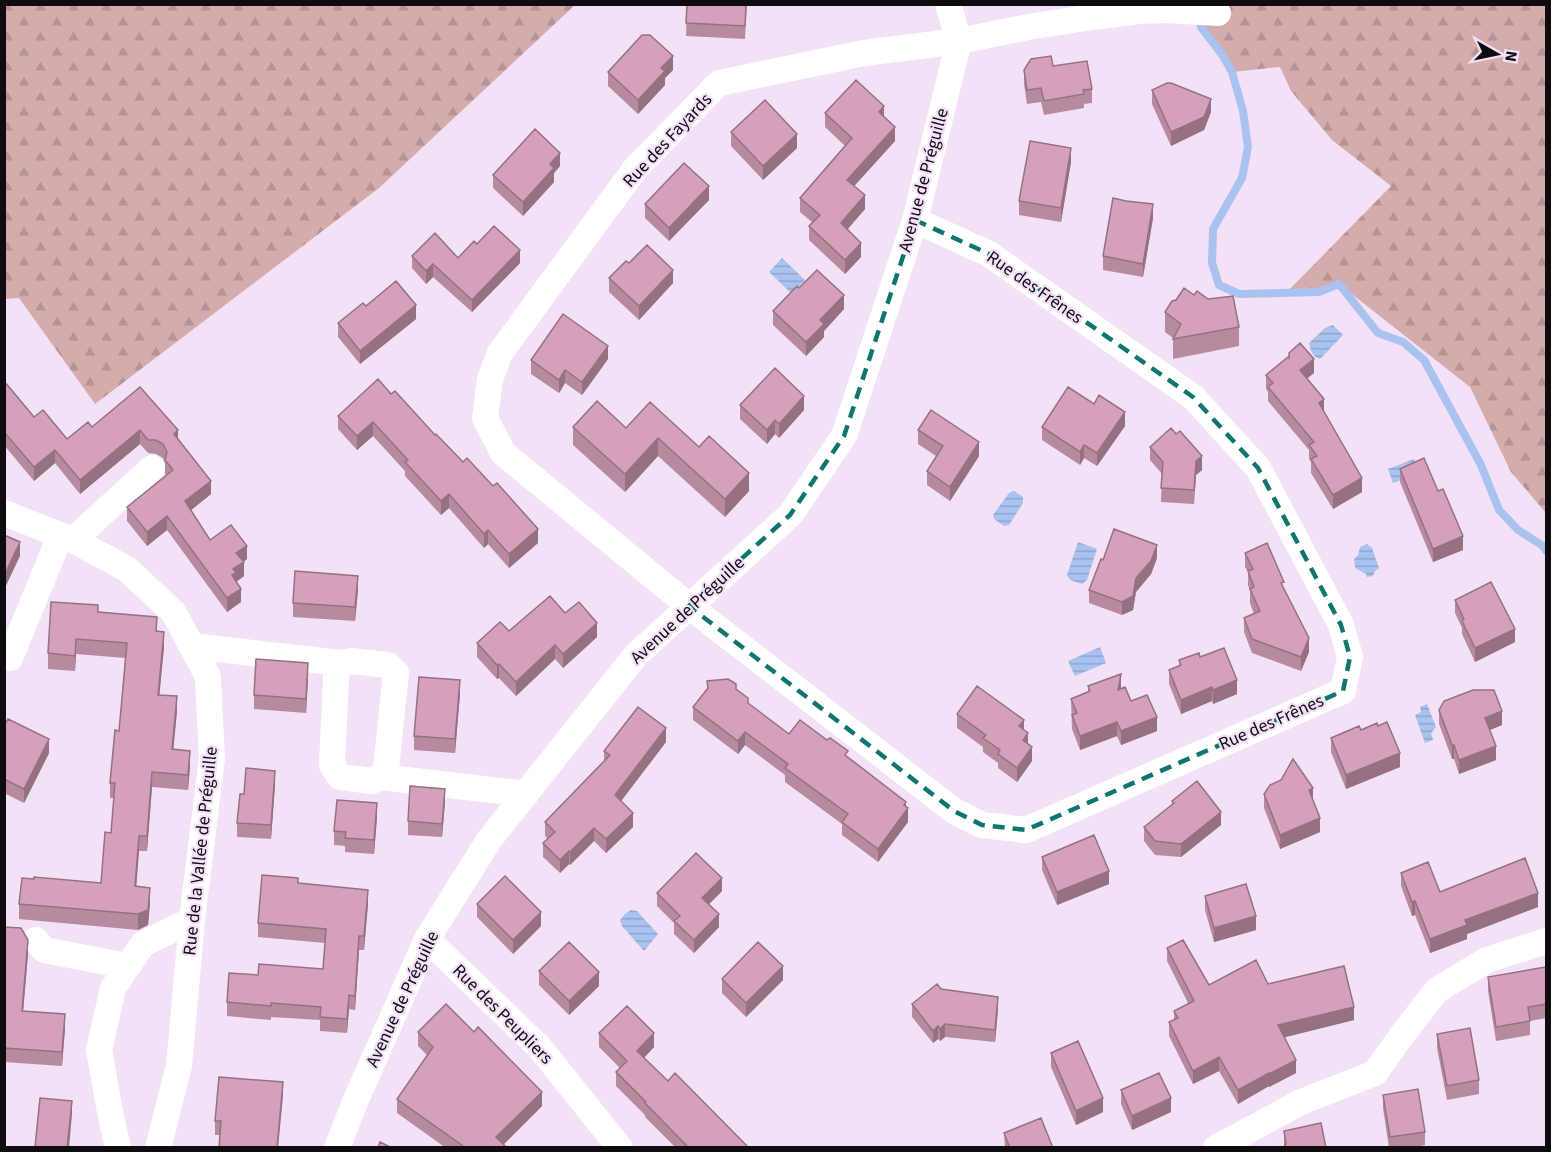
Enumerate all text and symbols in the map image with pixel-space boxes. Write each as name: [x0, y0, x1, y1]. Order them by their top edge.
north arrow: [1467, 24, 1527, 84]
text: N: [1499, 49, 1523, 63]
street label: Rue des Fayards: [617, 88, 718, 193]
street label: Avenue de Préguille: [892, 105, 955, 255]
street label: Rue des Frênes: [981, 245, 1088, 330]
street label: Avenue de Préguille: [625, 551, 750, 670]
street label: Rue des Frênes: [1215, 688, 1328, 757]
street label: Rue de la Vallée de Préguille: [177, 745, 224, 957]
street label: Avenue de Préguille: [360, 927, 445, 1072]
street label: Rue des Peupliers: [447, 959, 558, 1070]

